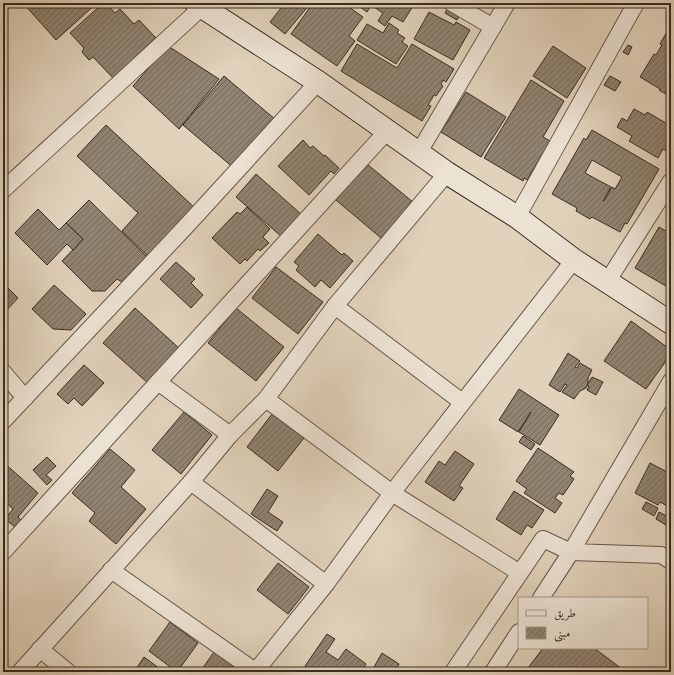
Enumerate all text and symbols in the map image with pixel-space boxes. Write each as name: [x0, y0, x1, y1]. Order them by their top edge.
legend: [518, 597, 648, 649]
text: طريق: [554, 606, 576, 621]
text: مبنى: [554, 626, 570, 642]

